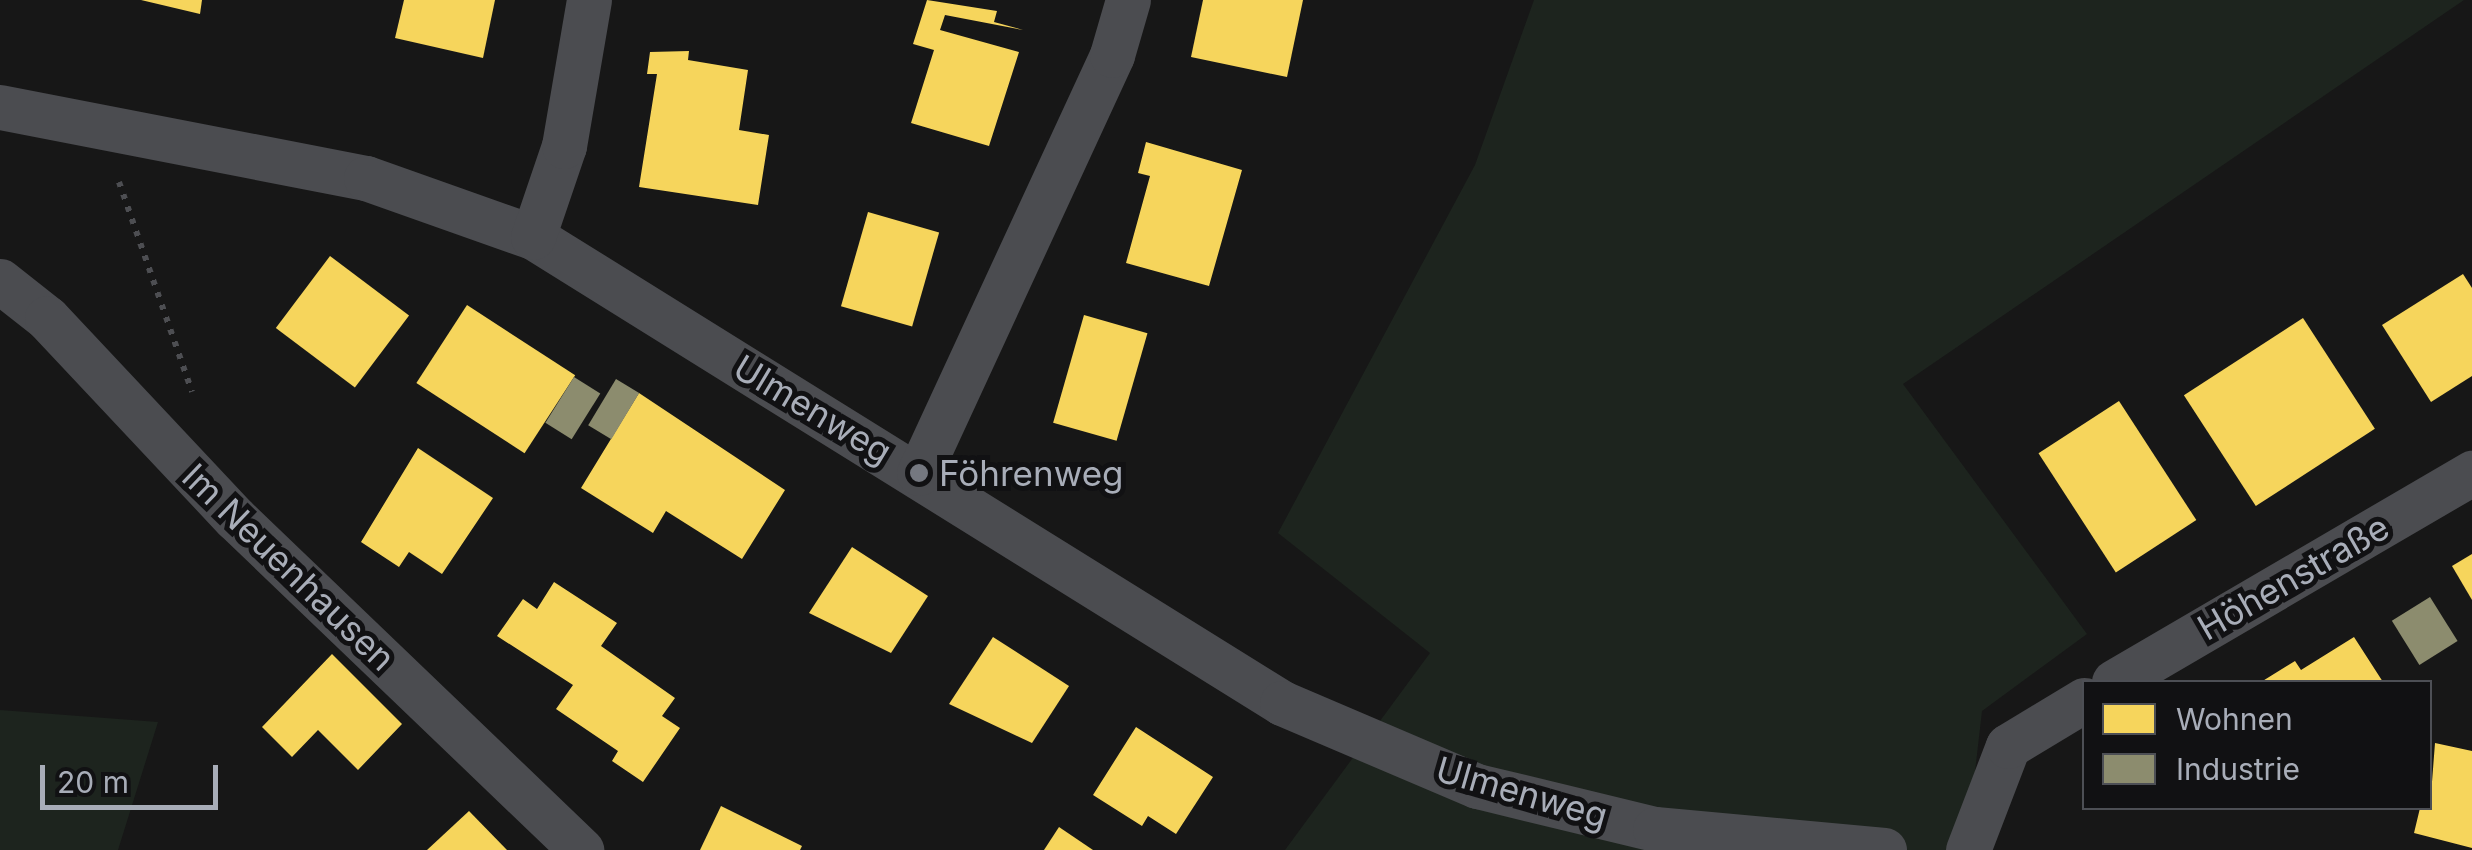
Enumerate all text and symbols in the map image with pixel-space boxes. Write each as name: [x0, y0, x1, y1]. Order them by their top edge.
street label: Ulmenweg: [727, 346, 899, 472]
place label: Föhrenweg: [939, 452, 1124, 494]
street label: Im Neuenhausen: [174, 455, 404, 679]
marker: Föhrenweg: [908, 462, 930, 484]
street label: Höhenstraße: [2190, 505, 2396, 649]
legend: [2082, 680, 2432, 810]
text: Wohnen: [2176, 701, 2293, 737]
scale bar: [45, 745, 222, 807]
street label: Ulmenweg: [1432, 748, 1612, 836]
text: Industrie: [2176, 751, 2300, 787]
text: 20 m: [57, 764, 129, 800]

